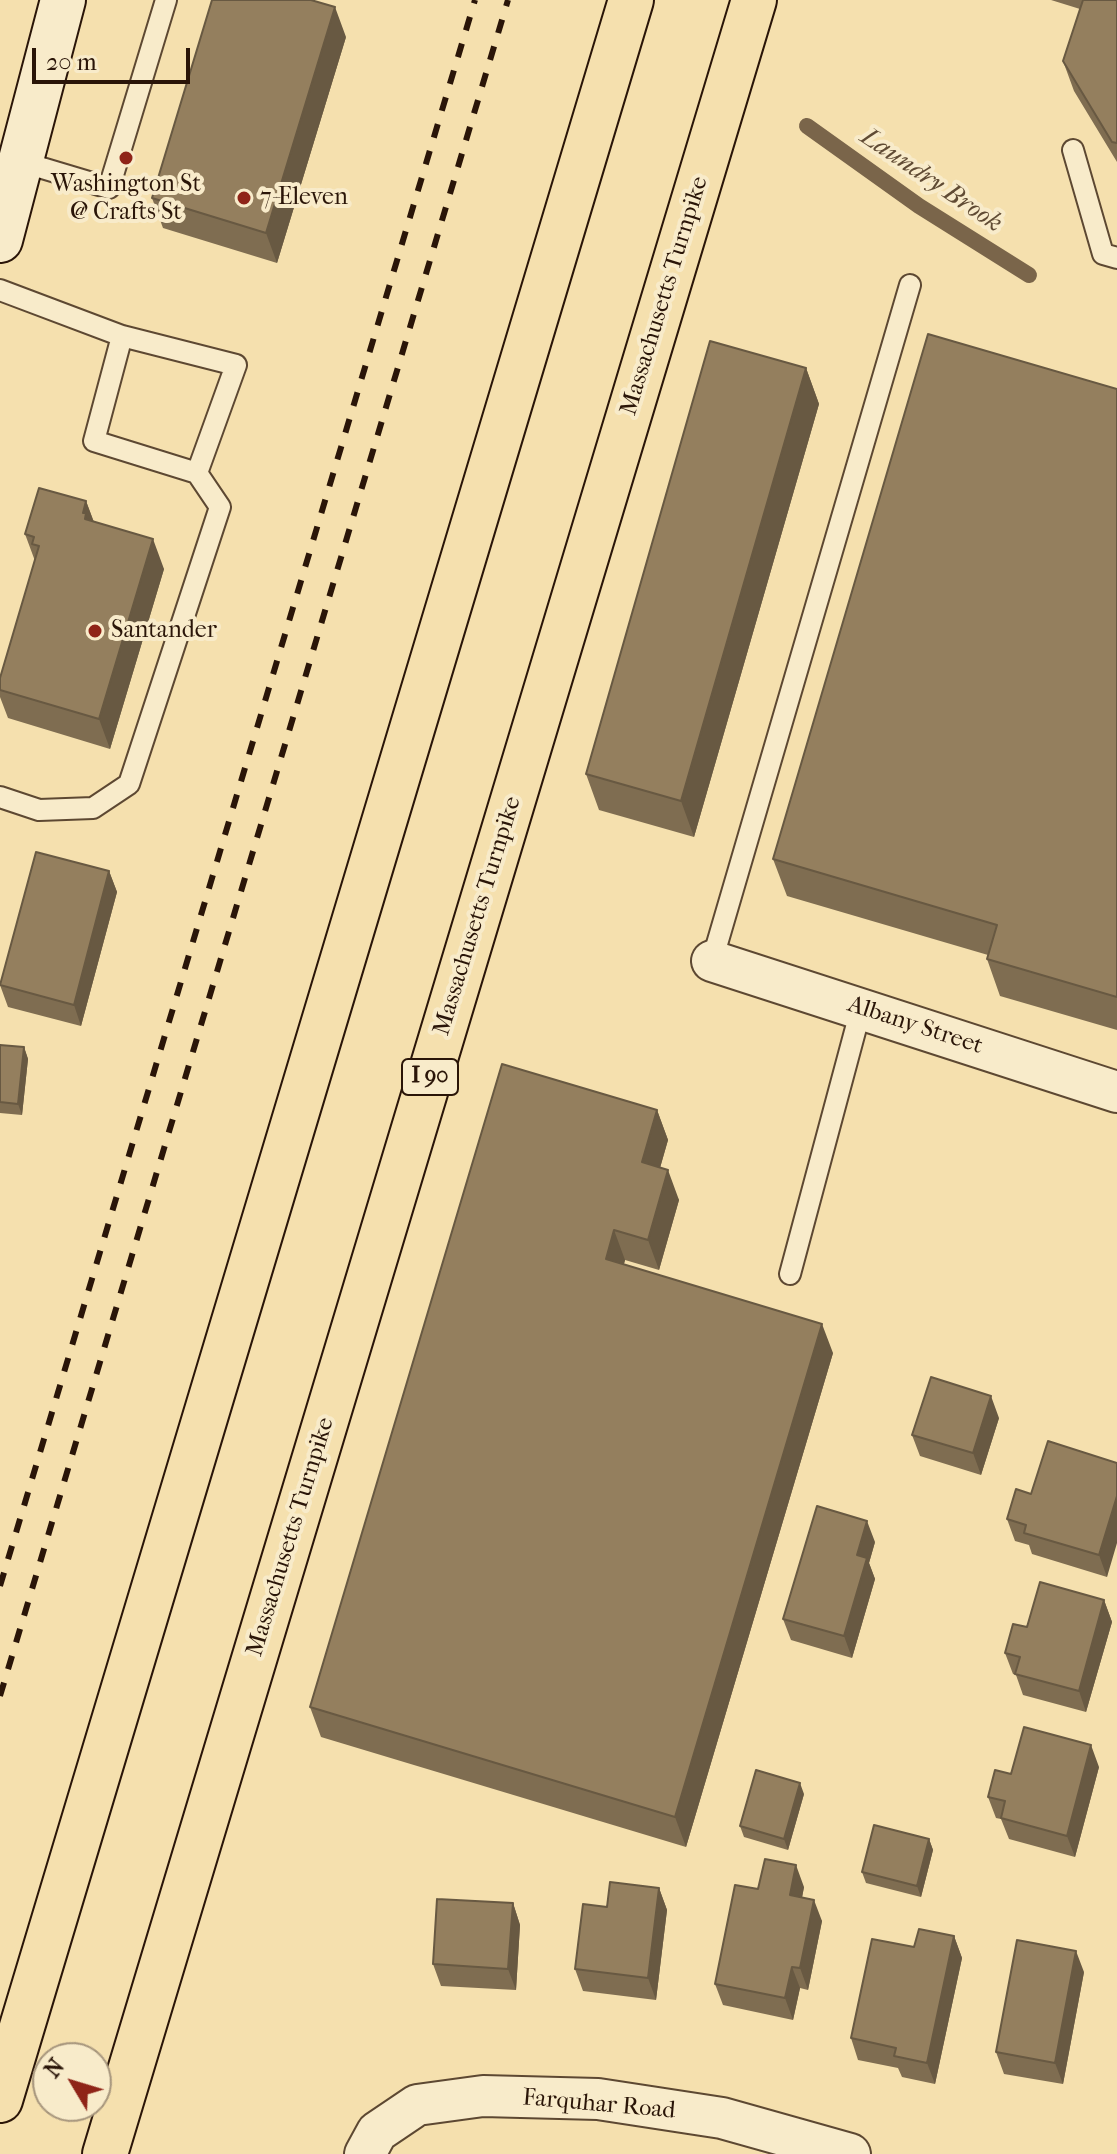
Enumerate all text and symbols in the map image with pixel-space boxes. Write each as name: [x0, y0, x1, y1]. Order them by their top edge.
scale bar: [36, 32, 194, 82]
text: 20 m: [46, 48, 97, 76]
water label: Laundry Brook: [854, 122, 1008, 240]
marker: Washington St @ Crafts St: [117, 149, 135, 167]
place label: Washington St @ Crafts St: [51, 171, 201, 227]
street label: Massachusetts Turnpike: [615, 173, 715, 419]
place label: 7-Eleven: [260, 184, 348, 212]
marker: 7-Eleven: [235, 189, 253, 207]
place label: Santander: [111, 617, 217, 645]
marker: Santander: [86, 622, 104, 640]
street label: Massachusetts Turnpike: [428, 793, 528, 1039]
street label: Albany Street: [844, 991, 986, 1061]
road number: I 90: [402, 1059, 458, 1095]
street label: Massachusetts Turnpike: [241, 1414, 341, 1660]
north arrow: [32, 2042, 112, 2122]
text: N: [39, 2054, 70, 2083]
street label: Farquhar Road: [521, 2084, 677, 2126]

